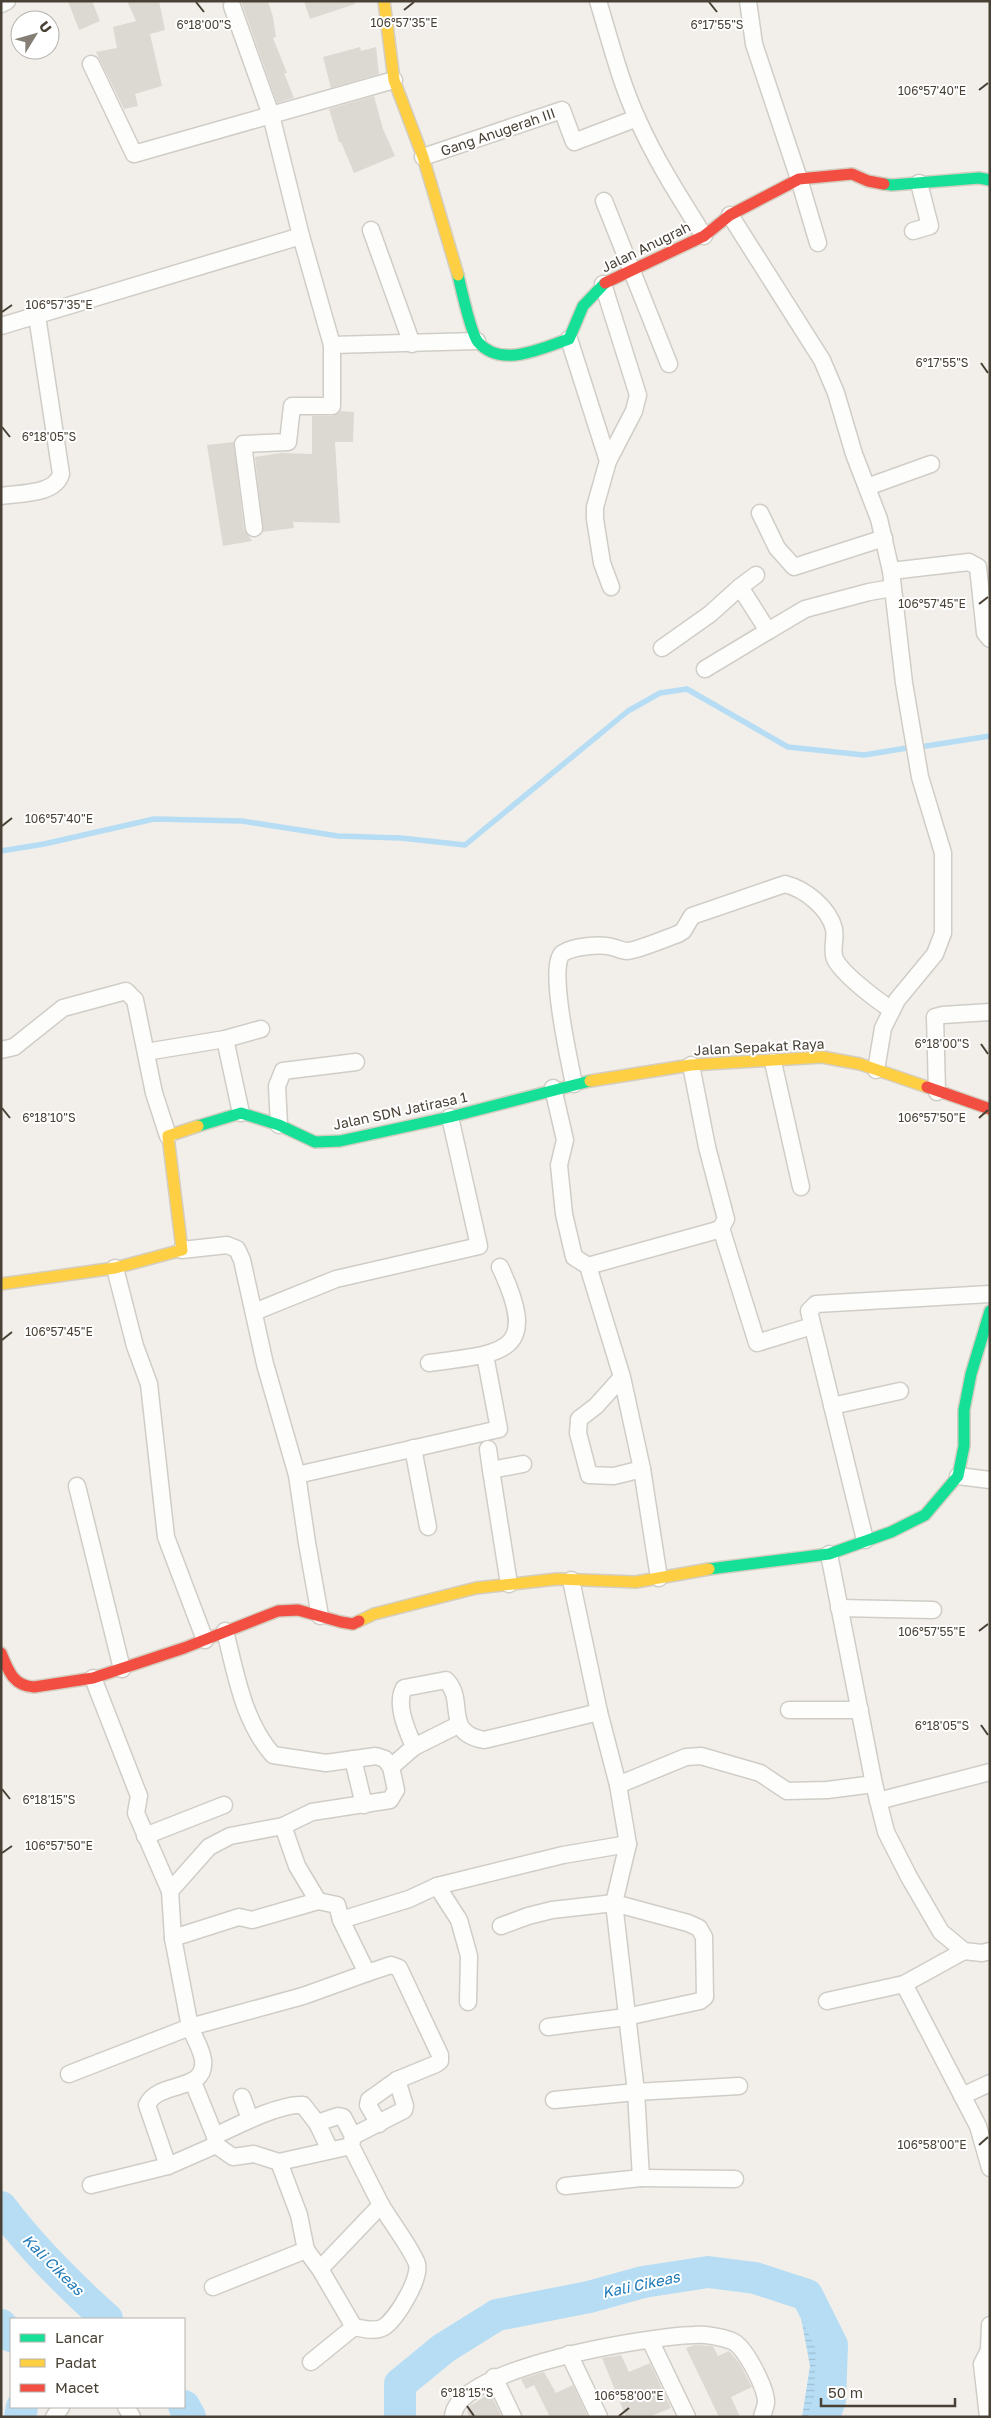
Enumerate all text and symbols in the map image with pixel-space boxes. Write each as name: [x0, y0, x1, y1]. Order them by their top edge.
north arrow: [10, 10, 60, 60]
text: 106°57'35"E: [370, 15, 438, 30]
text: 6°18'00"S: [177, 17, 232, 32]
text: 6°17'55"S: [690, 17, 744, 32]
text: U: [36, 18, 56, 36]
text: 106°57'40"E: [898, 83, 966, 98]
street label: Gang Anugerah III: [438, 104, 557, 159]
street label: Jalan Anugrah: [598, 218, 693, 275]
text: 106°57'35"E: [25, 297, 93, 312]
text: 6°17'55"S: [915, 355, 969, 370]
text: 6°18'05"S: [22, 429, 77, 444]
text: 106°57'45"E: [898, 596, 966, 611]
text: 106°57'40"E: [25, 811, 93, 826]
street label: Jalan Sepakat Raya: [693, 1035, 825, 1058]
text: 6°18'00"S: [915, 1036, 970, 1051]
street label: Jalan SDN Jatirasa 1: [331, 1088, 469, 1133]
text: 6°18'10"S: [22, 1110, 76, 1125]
text: 106°57'50"E: [898, 1110, 966, 1125]
text: 106°57'45"E: [25, 1324, 93, 1339]
text: 106°57'55"E: [898, 1624, 966, 1639]
text: 6°18'05"S: [915, 1718, 970, 1733]
text: 6°18'15"S: [23, 1792, 76, 1807]
text: 106°57'50"E: [25, 1838, 93, 1853]
text: 106°58'00"E: [897, 2137, 967, 2152]
water label: Kali Cikeas: [19, 2230, 89, 2299]
water label: Kali Cikeas: [600, 2267, 682, 2301]
legend: [10, 2318, 185, 2408]
text: Lancar: [55, 2328, 104, 2346]
text: Padat: [55, 2353, 97, 2371]
scale bar: [821, 2376, 955, 2408]
text: Macet: [55, 2378, 99, 2396]
text: 50 m: [828, 2383, 863, 2401]
text: 6°18'15"S: [441, 2385, 494, 2400]
text: 106°58'00"E: [594, 2388, 664, 2403]

